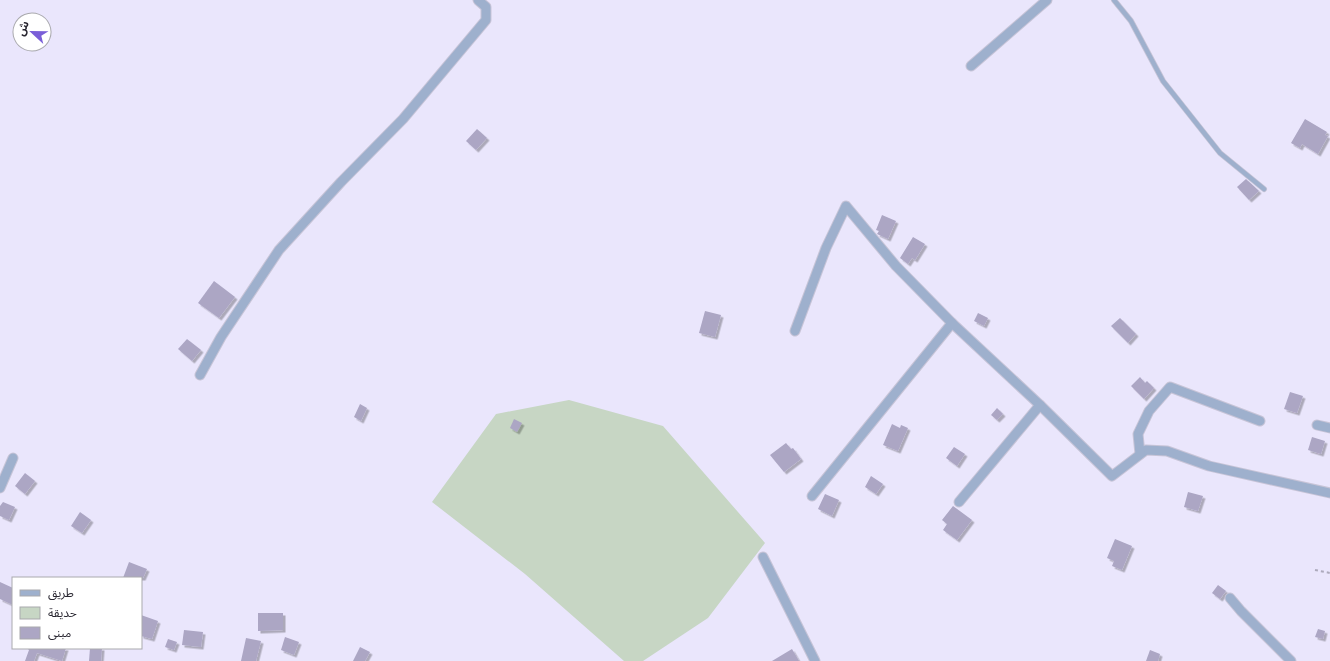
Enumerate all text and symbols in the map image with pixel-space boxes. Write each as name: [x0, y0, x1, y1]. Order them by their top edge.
north arrow: [12, 12, 52, 52]
text: ش: [12, 18, 32, 38]
legend: [12, 577, 142, 649]
text: طريق: [48, 584, 74, 601]
text: حديقة: [48, 604, 77, 621]
text: مبنى: [48, 624, 71, 641]

